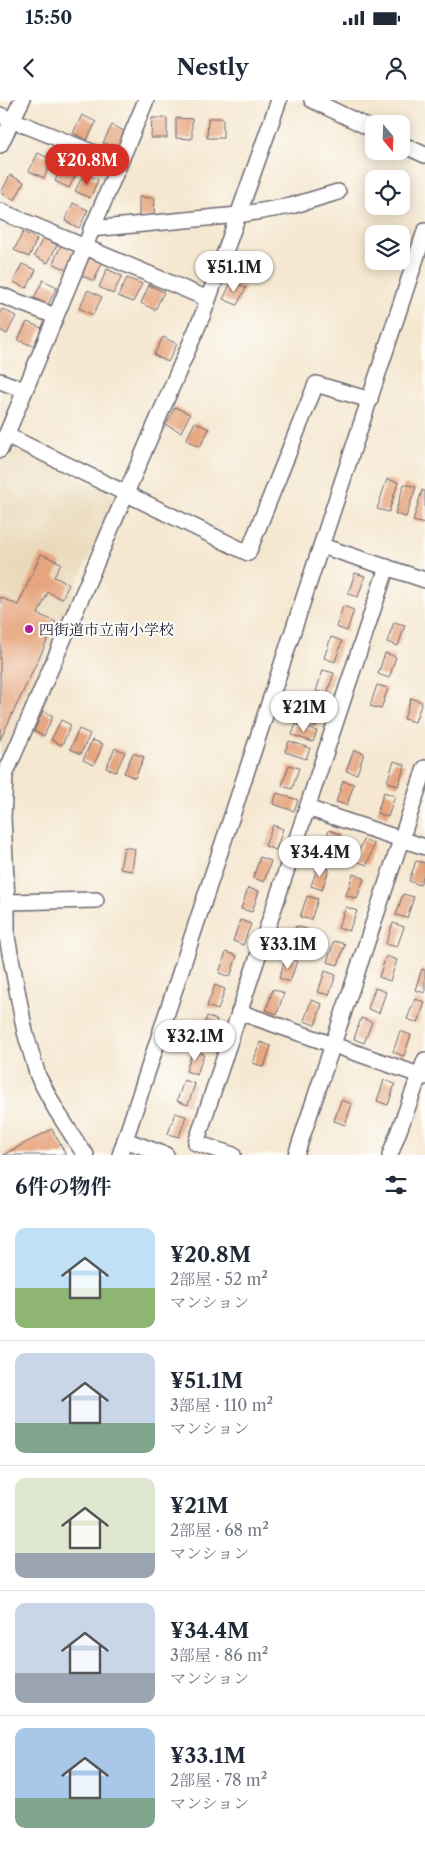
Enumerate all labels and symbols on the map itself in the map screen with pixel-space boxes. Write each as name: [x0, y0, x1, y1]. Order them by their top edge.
north arrow: [365, 115, 410, 160]
pin: ¥20.8M: [46, 144, 128, 186]
pin: ¥51.1M: [193, 250, 275, 293]
place label: 四街道市立南小学校: [39, 620, 174, 639]
marker: 四街道市立南小学校: [23, 623, 35, 635]
pin: ¥21M: [274, 690, 334, 733]
pin: ¥34.4M: [279, 836, 361, 878]
pin: ¥33.1M: [247, 928, 329, 970]
pin: ¥32.1M: [154, 1020, 236, 1062]

